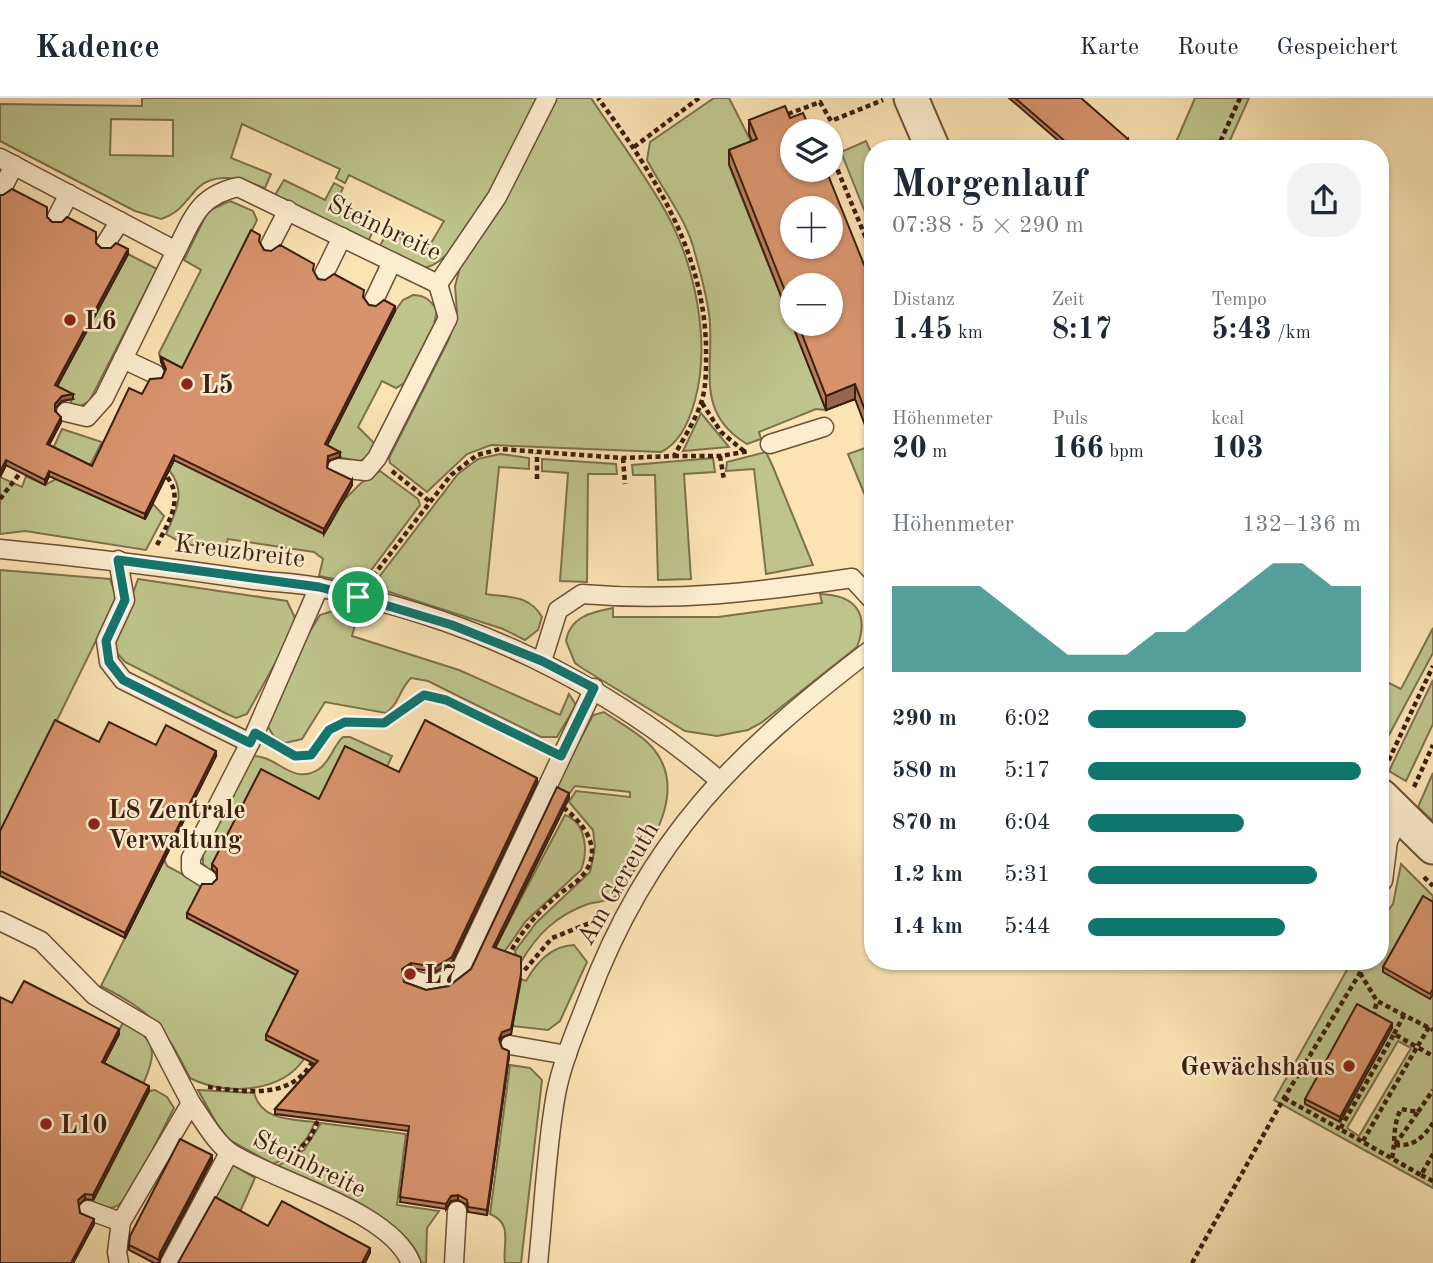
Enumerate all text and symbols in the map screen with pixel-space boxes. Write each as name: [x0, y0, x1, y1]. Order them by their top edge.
text: Kadence: [35, 32, 160, 65]
text: Karte: [1080, 36, 1139, 60]
text: Route: [1177, 36, 1239, 60]
text: Gespeichert: [1277, 36, 1398, 60]
map controls: [780, 119, 843, 336]
button: layers: [780, 119, 843, 182]
button: share: [1287, 163, 1361, 237]
text: Morgenlauf: [892, 167, 1087, 205]
street label: Steinbreite: [323, 191, 445, 266]
button: +: [780, 196, 843, 259]
text: 07:38 · 5 × 290 m: [892, 214, 1084, 237]
button: −: [780, 273, 843, 336]
text: Distanz: [892, 291, 955, 310]
text: Zeit: [1052, 291, 1085, 310]
text: Tempo: [1211, 291, 1267, 310]
place label: L6: [84, 309, 117, 335]
marker: L6: [62, 312, 78, 328]
text: 1.45: [892, 315, 953, 345]
text: 8:17: [1052, 315, 1112, 345]
text: 5:43: [1211, 315, 1272, 345]
text: km: [953, 324, 983, 343]
text: /km: [1272, 324, 1311, 343]
place label: L5: [201, 373, 234, 399]
marker: L5: [179, 376, 195, 392]
text: Höhenmeter: [892, 410, 993, 429]
text: Puls: [1052, 410, 1088, 429]
text: kcal: [1211, 410, 1244, 429]
text: 20: [892, 434, 927, 464]
text: 166: [1052, 434, 1104, 464]
text: 103: [1211, 434, 1264, 464]
text: m: [927, 443, 947, 462]
text: bpm: [1104, 443, 1144, 462]
text: Höhenmeter: [892, 513, 1014, 536]
text: 132–136 m: [1242, 513, 1361, 536]
street label: Kreuzbreite: [173, 531, 307, 573]
pin: [328, 567, 388, 627]
icon: arrive: [339, 578, 377, 616]
text: 290 m: [892, 707, 957, 730]
text: 6:02: [1004, 707, 1050, 730]
text: 580 m: [892, 759, 957, 782]
text: 5:17: [1004, 759, 1050, 782]
place label: L8 Zentrale Verwaltung: [108, 798, 246, 854]
text: 870 m: [892, 811, 957, 834]
text: 6:04: [1004, 811, 1050, 834]
marker: L8 Zentrale Verwaltung: [86, 816, 102, 832]
street label: Am Gereuth: [573, 818, 665, 950]
text: 1.2 km: [892, 863, 963, 886]
text: 5:31: [1004, 863, 1050, 886]
text: 1.4 km: [892, 915, 963, 938]
text: 5:44: [1004, 915, 1050, 938]
place label: L7: [424, 963, 457, 989]
marker: L7: [402, 966, 418, 982]
place label: Gewächshaus: [1180, 1055, 1335, 1081]
marker: Gewächshaus: [1341, 1058, 1357, 1074]
place label: L10: [60, 1113, 108, 1139]
marker: L10: [38, 1116, 54, 1132]
street label: Steinbreite: [248, 1126, 370, 1203]

